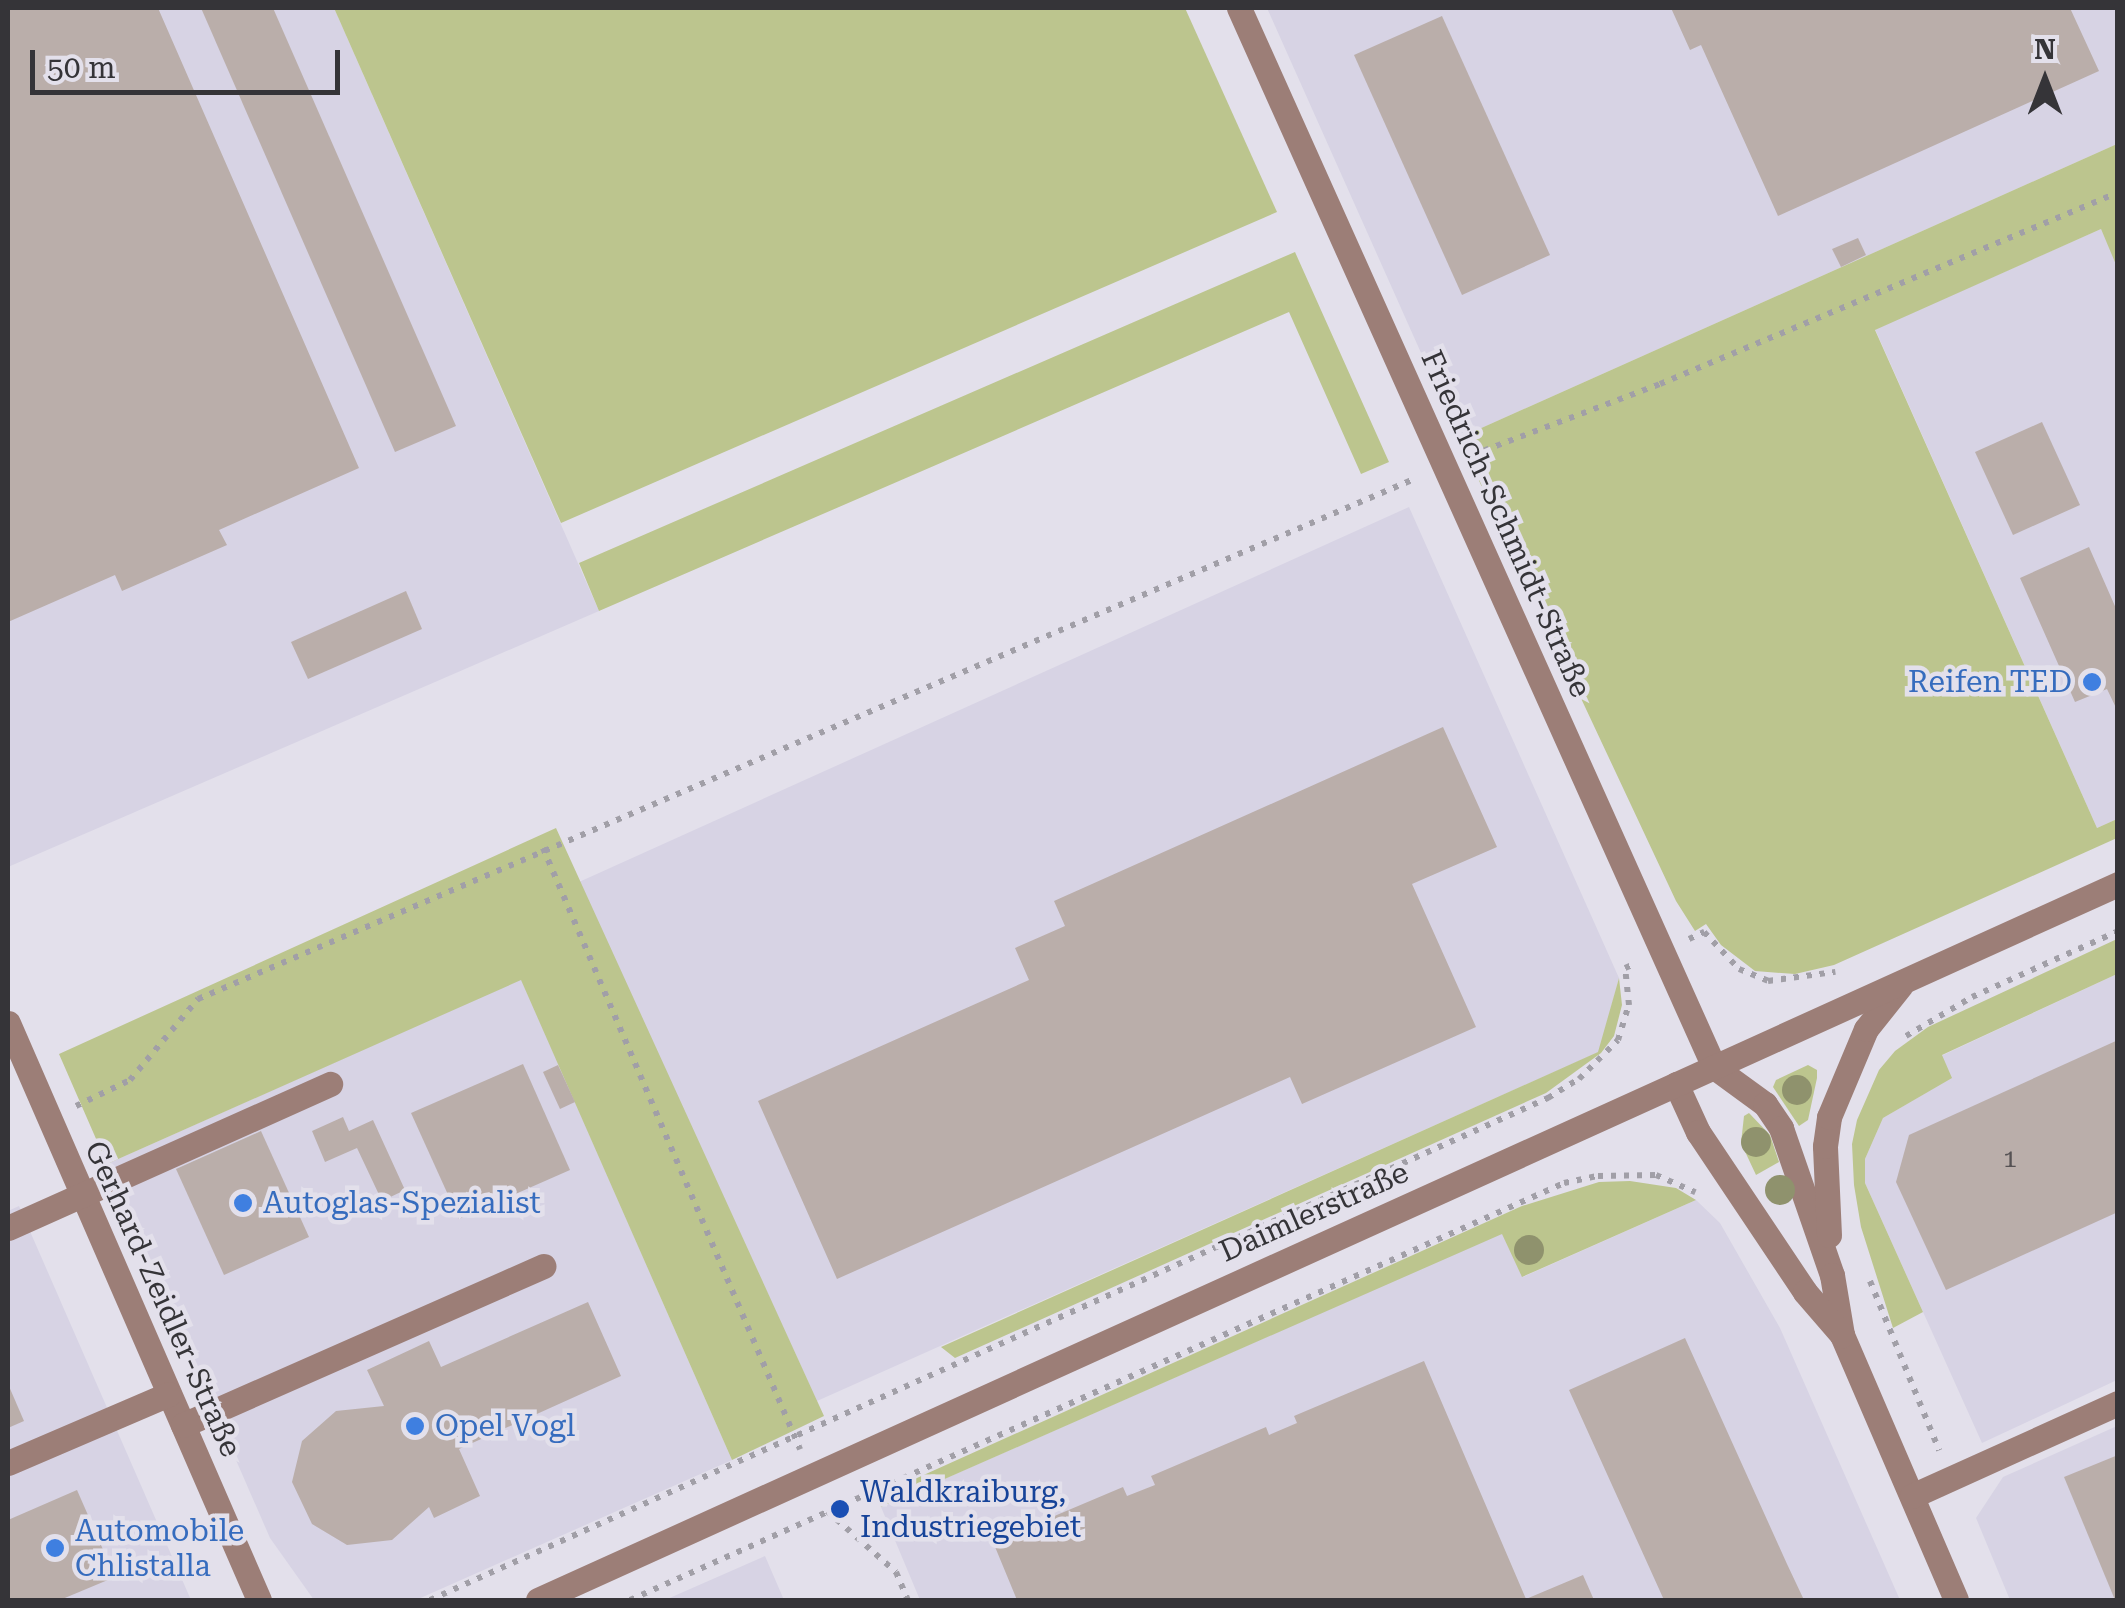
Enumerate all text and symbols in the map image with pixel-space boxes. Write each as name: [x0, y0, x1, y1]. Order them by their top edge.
scale bar: [35, 30, 345, 92]
north arrow: [1995, 30, 2095, 130]
text: N: [2034, 33, 2056, 66]
text: 50 m: [47, 50, 116, 85]
street label: Friedrich-Schmidt-Straße: [1413, 345, 1599, 703]
place label: Reifen TED: [1908, 664, 2072, 700]
marker: Reifen TED: [2081, 671, 2103, 693]
street label: Gerhard-Zeidler-Straße: [77, 1136, 249, 1462]
house number: 1: [2003, 1144, 2017, 1174]
street label: Daimlerstraße: [1214, 1154, 1414, 1270]
place label: Autoglas-Spezialist: [263, 1185, 541, 1221]
marker: Autoglas-Spezialist: [232, 1192, 254, 1214]
place label: Opel Vogl: [435, 1408, 575, 1444]
marker: Opel Vogl: [404, 1415, 426, 1437]
place label: Waldkraiburg, Industriegebiet: [860, 1474, 1081, 1544]
marker: Waldkraiburg, Industriegebiet: [829, 1498, 851, 1520]
place label: Automobile Chlistalla: [75, 1513, 244, 1584]
marker: Automobile Chlistalla: [44, 1537, 66, 1559]

